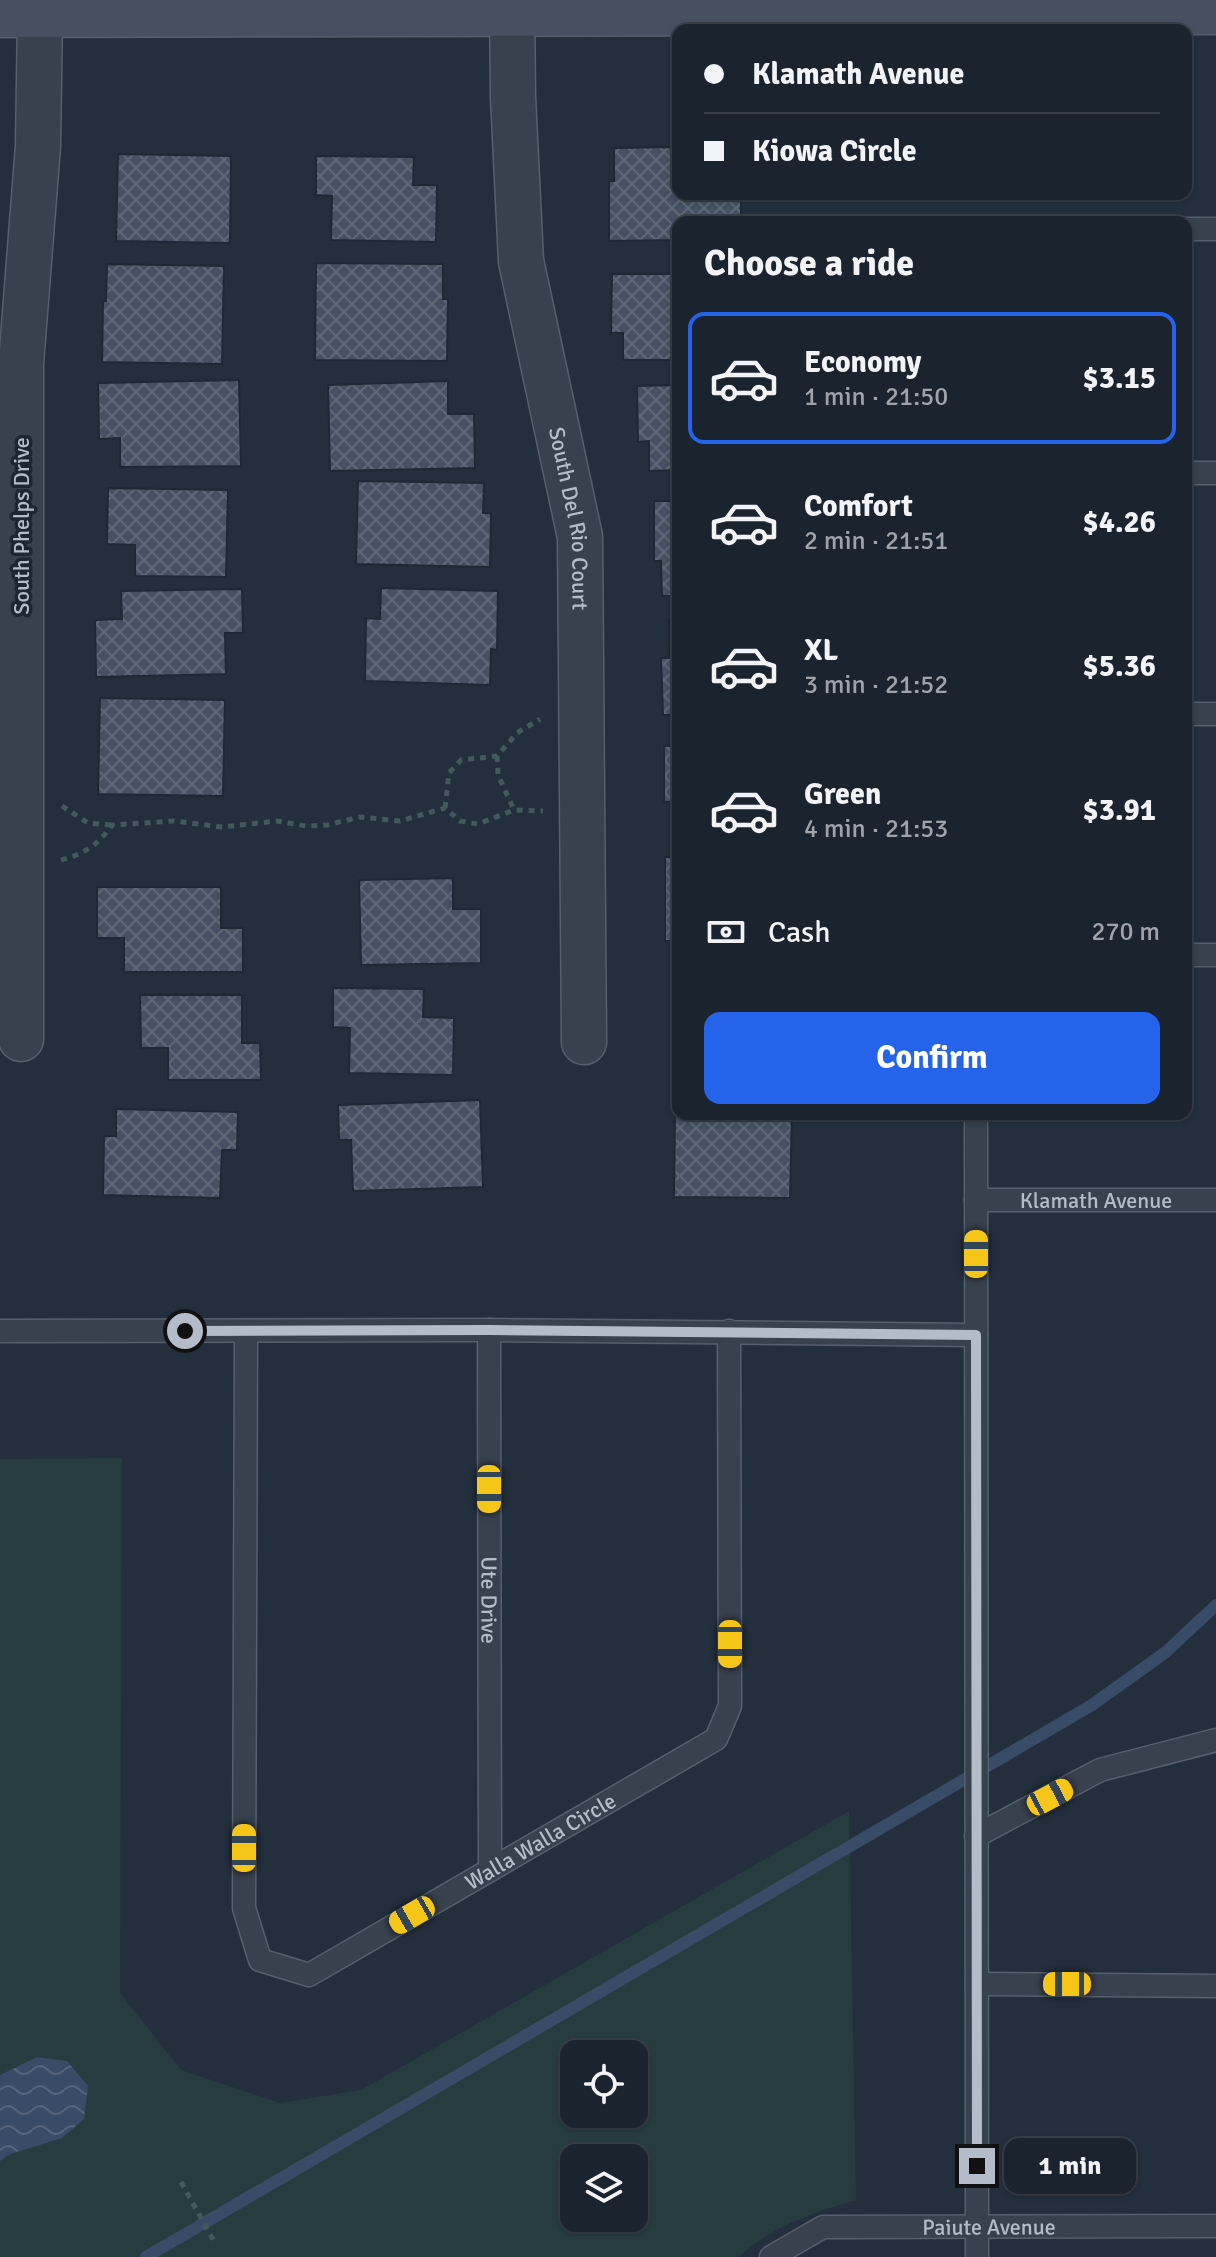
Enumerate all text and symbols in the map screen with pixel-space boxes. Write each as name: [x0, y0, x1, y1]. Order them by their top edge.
text: Klamath Avenue: [752, 56, 964, 93]
text: Kiowa Circle: [752, 133, 917, 170]
text: Choose a ride: [704, 241, 914, 286]
icon: car: [708, 342, 780, 414]
text: Economy: [804, 344, 921, 381]
text: $3.15: [1083, 360, 1156, 397]
text: 1 min · 21:50: [804, 381, 948, 413]
street label: South Del Rio Court: [543, 425, 594, 611]
street label: South Phelps Drive: [8, 437, 35, 615]
icon: car: [708, 486, 780, 558]
text: Comfort: [804, 488, 913, 525]
text: $4.26: [1083, 504, 1156, 541]
text: 2 min · 21:51: [804, 525, 948, 557]
icon: car: [708, 630, 780, 702]
text: XL: [804, 632, 838, 669]
text: $5.36: [1083, 648, 1156, 685]
text: 3 min · 21:52: [804, 669, 948, 701]
icon: car: [708, 774, 780, 846]
text: Green: [804, 776, 881, 813]
text: $3.91: [1083, 792, 1156, 829]
text: 4 min · 21:53: [804, 813, 948, 845]
icon: cash: [704, 910, 748, 954]
text: Cash: [768, 914, 831, 951]
text: 270 m: [1091, 916, 1160, 948]
button: Confirm: [704, 1012, 1160, 1104]
street label: Klamath Avenue: [1020, 1187, 1172, 1214]
car: [964, 1230, 988, 1278]
route start: [167, 1313, 203, 1349]
car: [477, 1465, 501, 1513]
street label: Ute Drive: [476, 1556, 503, 1644]
car: [718, 1620, 742, 1668]
car: [1023, 1775, 1077, 1819]
street label: Walla Walla Circle: [460, 1787, 621, 1895]
car: [232, 1824, 256, 1872]
car: [385, 1893, 439, 1937]
car: [1043, 1972, 1091, 1996]
map controls: [560, 2040, 648, 2232]
button: locate: [560, 2040, 648, 2128]
callout: 1 min: [1005, 2138, 1137, 2194]
button: layers: [560, 2144, 648, 2232]
route end: [959, 2148, 995, 2184]
text: 1 min: [1039, 2150, 1101, 2182]
street label: Paiute Avenue: [922, 2213, 1056, 2240]

